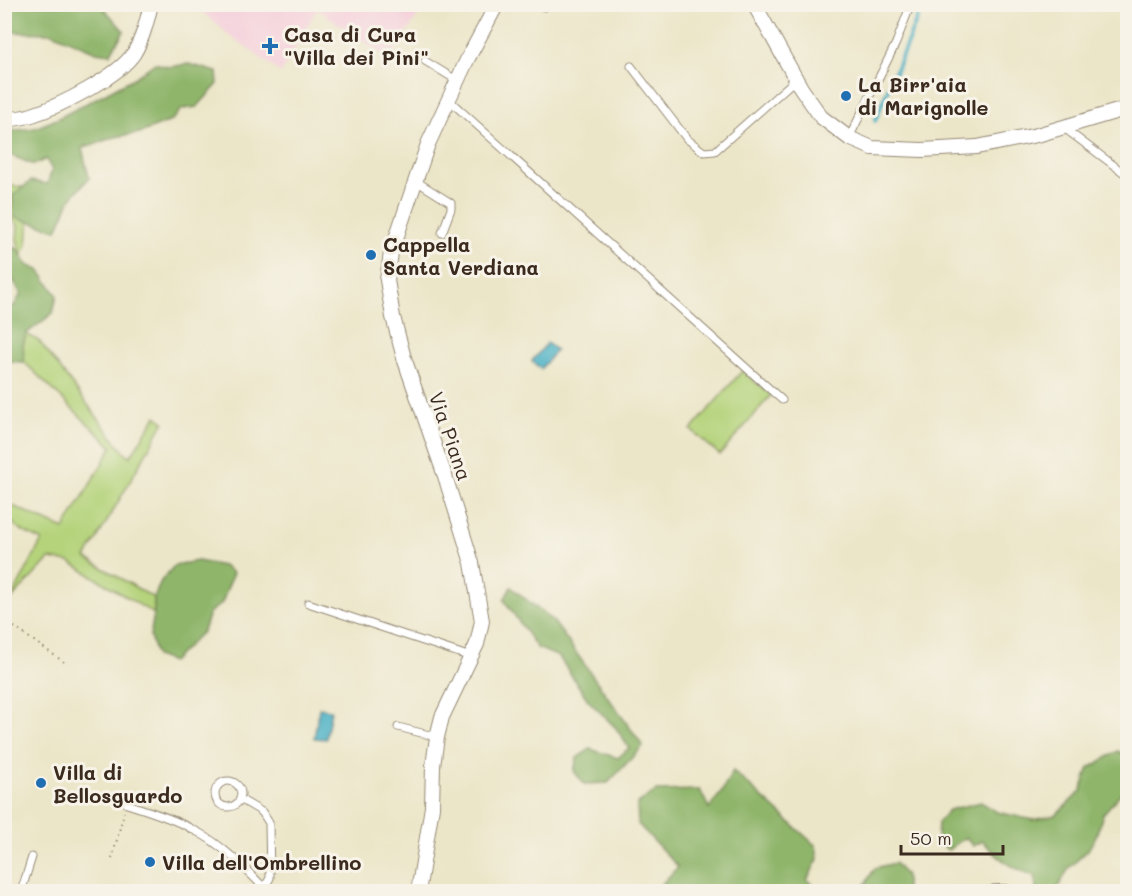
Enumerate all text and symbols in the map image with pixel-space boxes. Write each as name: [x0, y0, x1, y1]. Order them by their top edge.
place label: Casa di Cura "Villa dei Pini": [284, 21, 429, 70]
marker: Casa di Cura "Villa dei Pini": [261, 37, 279, 55]
place label: La Birr'aia di Marignolle: [858, 71, 989, 120]
marker: La Birr'aia di Marignolle: [839, 89, 853, 103]
place label: Cappella Santa Verdiana: [383, 231, 539, 280]
marker: Cappella Santa Verdiana: [364, 248, 378, 262]
street label: Via Piana: [424, 388, 478, 484]
place label: Villa di Bellosguardo: [53, 759, 182, 808]
marker: Villa di Bellosguardo: [34, 776, 48, 790]
scale bar: [901, 818, 1003, 856]
text: 50 m: [910, 826, 952, 850]
place label: Villa dell'Ombrellino: [162, 849, 361, 875]
marker: Villa dell'Ombrellino: [143, 855, 157, 869]

